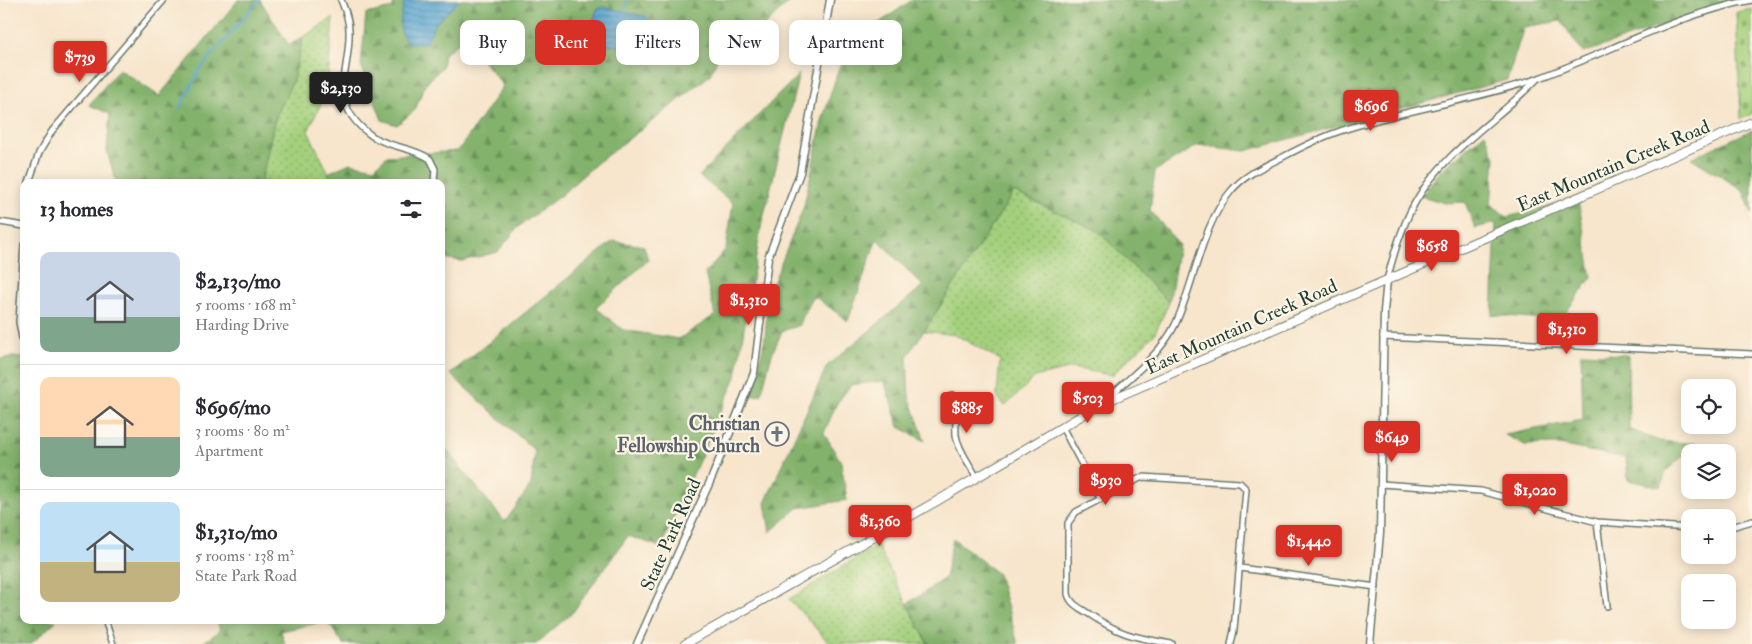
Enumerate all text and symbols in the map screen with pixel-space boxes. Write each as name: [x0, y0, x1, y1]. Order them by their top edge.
chip: Buy: [460, 20, 525, 65]
chip: Rent: [535, 20, 606, 65]
chip: Filters: [616, 20, 699, 65]
chip: New: [709, 20, 779, 65]
chip: Apartment: [789, 20, 902, 65]
pin: $739: [50, 41, 110, 83]
text: $739: [65, 47, 95, 67]
pin: $2,130: [300, 72, 382, 114]
text: $2,130: [320, 78, 362, 98]
pin: $696: [1341, 90, 1401, 132]
text: $696: [1354, 96, 1388, 116]
street label: East Mountain Creek Road: [1513, 114, 1714, 217]
icon: filters: [397, 195, 425, 223]
text: 13 homes: [40, 196, 113, 223]
pin: $658: [1402, 230, 1462, 272]
text: $658: [1416, 236, 1448, 256]
text: $2,130/mo: [195, 268, 281, 295]
icon: home: [80, 272, 140, 332]
street label: East Mountain Creek Road: [1142, 274, 1341, 380]
pin: $1,310: [708, 284, 790, 326]
text: $1,310: [730, 290, 768, 310]
text: 5 rooms · 168 m²: [195, 295, 296, 315]
pin: $1,310: [1526, 312, 1608, 355]
text: Harding Drive: [195, 315, 289, 335]
text: $1,310: [1548, 319, 1586, 339]
map controls: [1681, 379, 1736, 629]
button: locate: [1681, 379, 1736, 434]
pin: $503: [1058, 382, 1118, 424]
text: $503: [1073, 388, 1103, 408]
pin: $885: [937, 392, 997, 434]
text: $696/mo: [195, 394, 271, 421]
icon: home: [80, 397, 140, 457]
text: $885: [951, 398, 983, 418]
place label: Christian Fellowship Church: [617, 412, 760, 459]
pin: $649: [1362, 420, 1422, 463]
text: 3 rooms · 80 m²: [195, 421, 290, 441]
church icon: Christian Fellowship Church: [764, 421, 790, 447]
text: $649: [1375, 427, 1409, 447]
text: Apartment: [195, 441, 263, 461]
button: layers: [1681, 444, 1736, 499]
pin: $930: [1076, 464, 1136, 506]
text: $930: [1090, 470, 1122, 490]
street label: State Park Road: [635, 474, 707, 595]
pin: $1,020: [1494, 474, 1576, 516]
text: $1,020: [1513, 480, 1557, 500]
pin: $1,360: [839, 504, 921, 547]
button: +: [1681, 509, 1736, 564]
text: $1,360: [860, 511, 900, 531]
text: $1,310/mo: [195, 519, 277, 546]
icon: home: [80, 522, 140, 582]
pin: $1,440: [1268, 524, 1350, 567]
text: $1,440: [1287, 531, 1331, 551]
text: 5 rooms · 138 m²: [195, 546, 294, 566]
text: State Park Road: [195, 566, 297, 586]
button: −: [1681, 574, 1736, 629]

